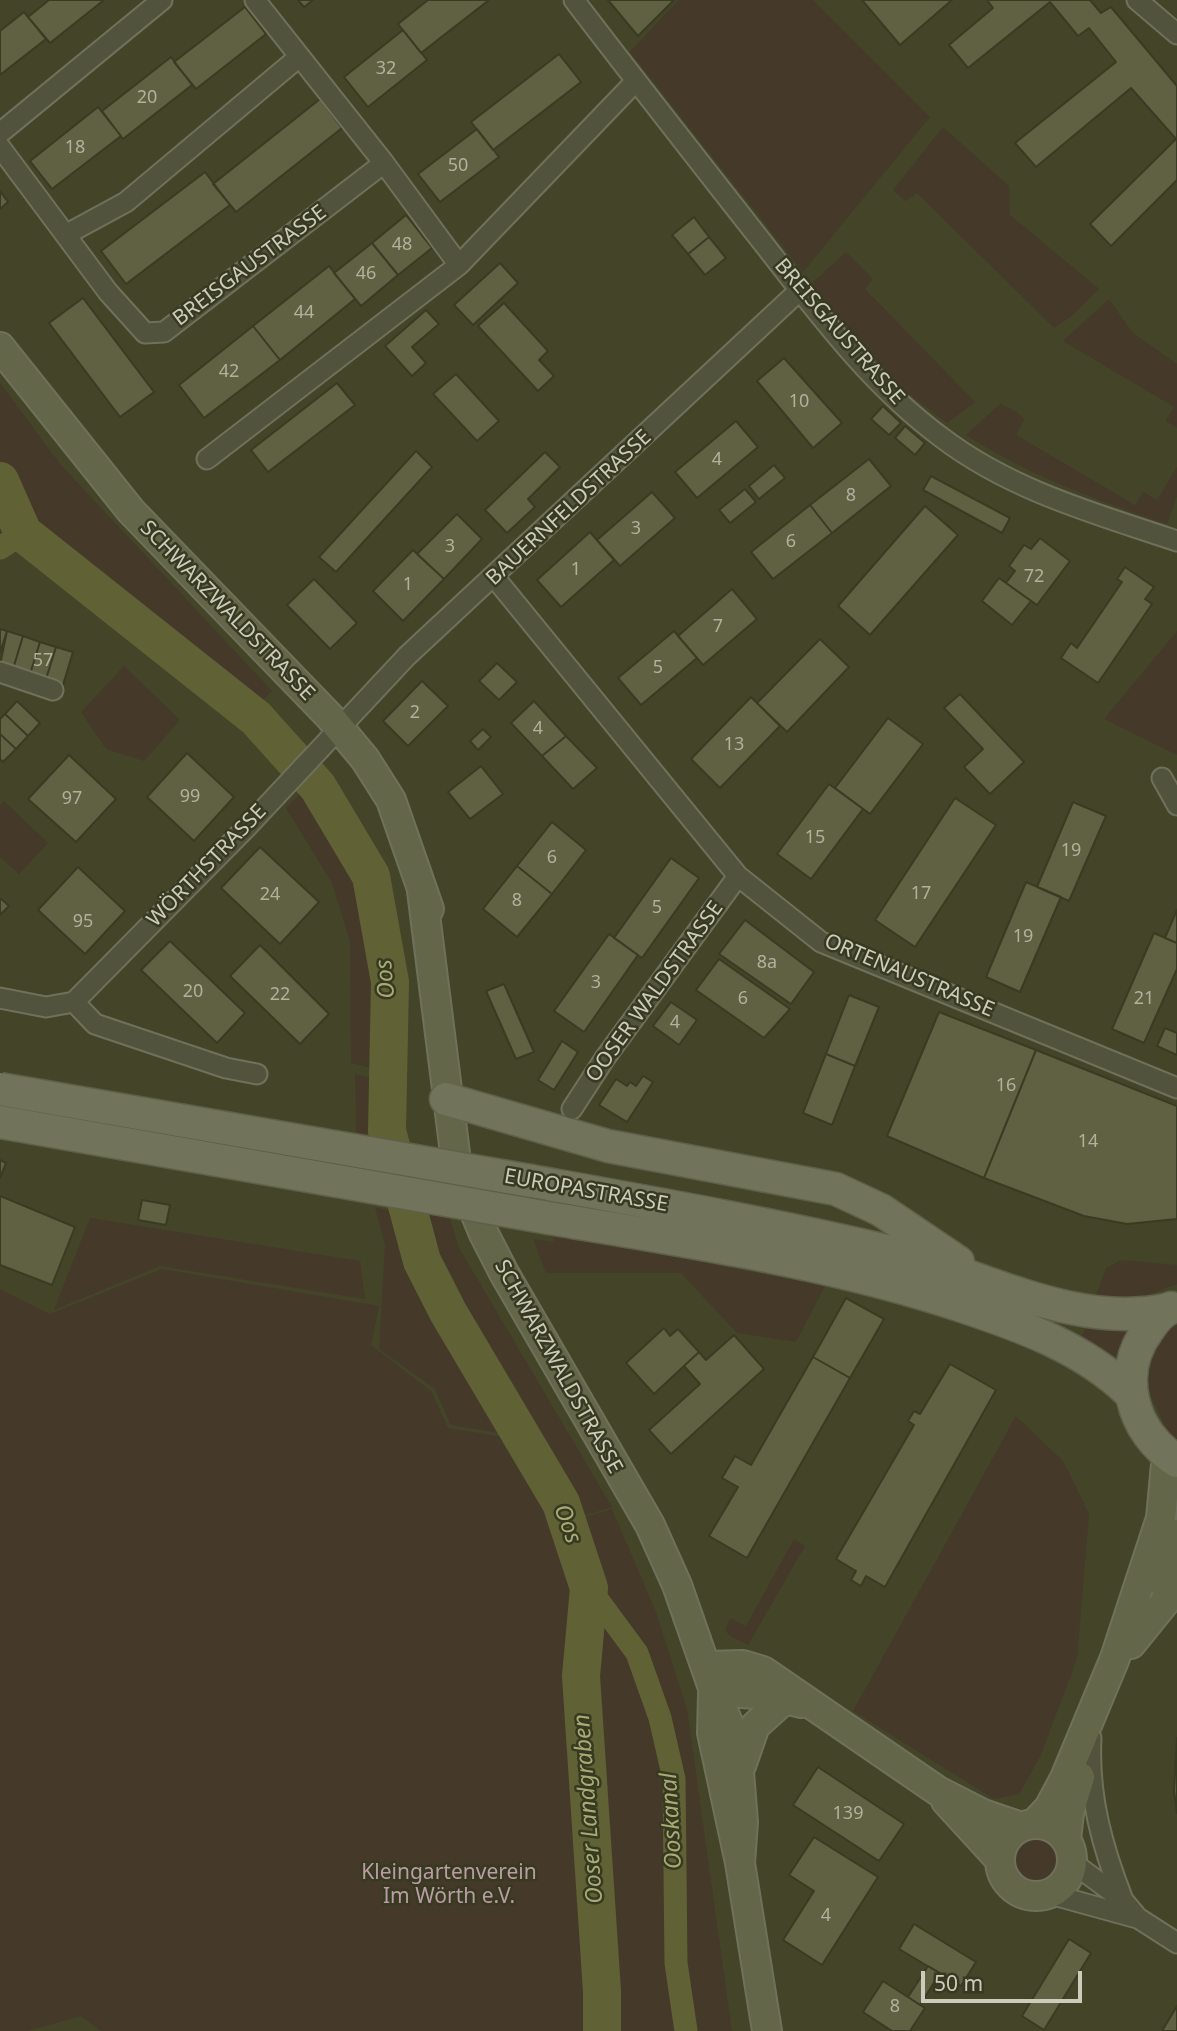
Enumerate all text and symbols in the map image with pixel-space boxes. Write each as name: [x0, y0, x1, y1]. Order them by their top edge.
house number: 32: [376, 58, 396, 80]
house number: 20: [137, 87, 157, 109]
house number: 18: [65, 137, 85, 159]
house number: 50: [448, 155, 468, 177]
street label: BREISGAUSTRASSE: [168, 200, 332, 332]
house number: 48: [392, 234, 412, 256]
street label: BREISGAUSTRASSE: [769, 254, 909, 410]
house number: 46: [356, 263, 376, 285]
house number: 44: [294, 302, 314, 324]
house number: 42: [219, 361, 239, 383]
house number: 10: [789, 391, 809, 413]
street label: BAUERNFELDSTRASSE: [481, 425, 657, 591]
house number: 4: [712, 449, 722, 471]
house number: 8: [846, 485, 856, 507]
street label: SCHWARZWALDSTRASSE: [134, 516, 320, 706]
house number: 3: [631, 518, 641, 540]
house number: 6: [786, 531, 796, 553]
house number: 3: [445, 536, 455, 558]
house number: 1: [571, 559, 581, 581]
house number: 72: [1024, 566, 1044, 588]
house number: 1: [403, 574, 413, 596]
house number: 7: [713, 616, 723, 638]
house number: 57: [33, 650, 53, 672]
house number: 5: [653, 657, 663, 679]
house number: 2: [410, 702, 420, 724]
house number: 4: [533, 718, 543, 740]
house number: 13: [724, 734, 744, 756]
house number: 99: [180, 786, 200, 808]
house number: 97: [62, 788, 82, 810]
street label: WÖRTHSTRASSE: [142, 800, 272, 932]
house number: 15: [805, 827, 825, 849]
house number: 19: [1061, 840, 1081, 862]
house number: 6: [547, 847, 557, 869]
house number: 17: [911, 883, 931, 905]
house number: 24: [260, 884, 280, 906]
house number: 8: [512, 890, 522, 912]
street label: OOSER WALDSTRASSE: [581, 897, 729, 1087]
house number: 5: [652, 897, 662, 919]
house number: 95: [73, 911, 93, 933]
house number: 19: [1013, 926, 1033, 948]
street label: ORTENAUSTRASSE: [820, 929, 998, 1023]
house number: 8a: [757, 952, 777, 974]
water label: Oos: [371, 958, 401, 1000]
house number: 3: [591, 972, 601, 994]
house number: 20: [183, 981, 203, 1003]
house number: 22: [270, 984, 290, 1006]
house number: 6: [738, 988, 748, 1010]
house number: 21: [1134, 988, 1154, 1010]
house number: 4: [670, 1012, 680, 1034]
house number: 16: [996, 1075, 1016, 1097]
house number: 14: [1078, 1131, 1098, 1153]
street label: EUROPASTRASSE: [502, 1164, 670, 1218]
street label: SCHWARZWALDSTRASSE: [489, 1256, 627, 1478]
water label: Oos: [547, 1501, 587, 1547]
water label: Ooser Landgraben: [569, 1713, 609, 1905]
water label: Ooskanal: [656, 1772, 688, 1870]
house number: 139: [833, 1803, 863, 1825]
park label: Kleingartenverein Im Wörth e.V.: [361, 1860, 537, 1910]
house number: 4: [821, 1905, 831, 1927]
scale bar: [925, 1958, 1086, 2002]
text: 50 m: [934, 1969, 983, 1997]
house number: 8: [890, 1996, 900, 2018]

